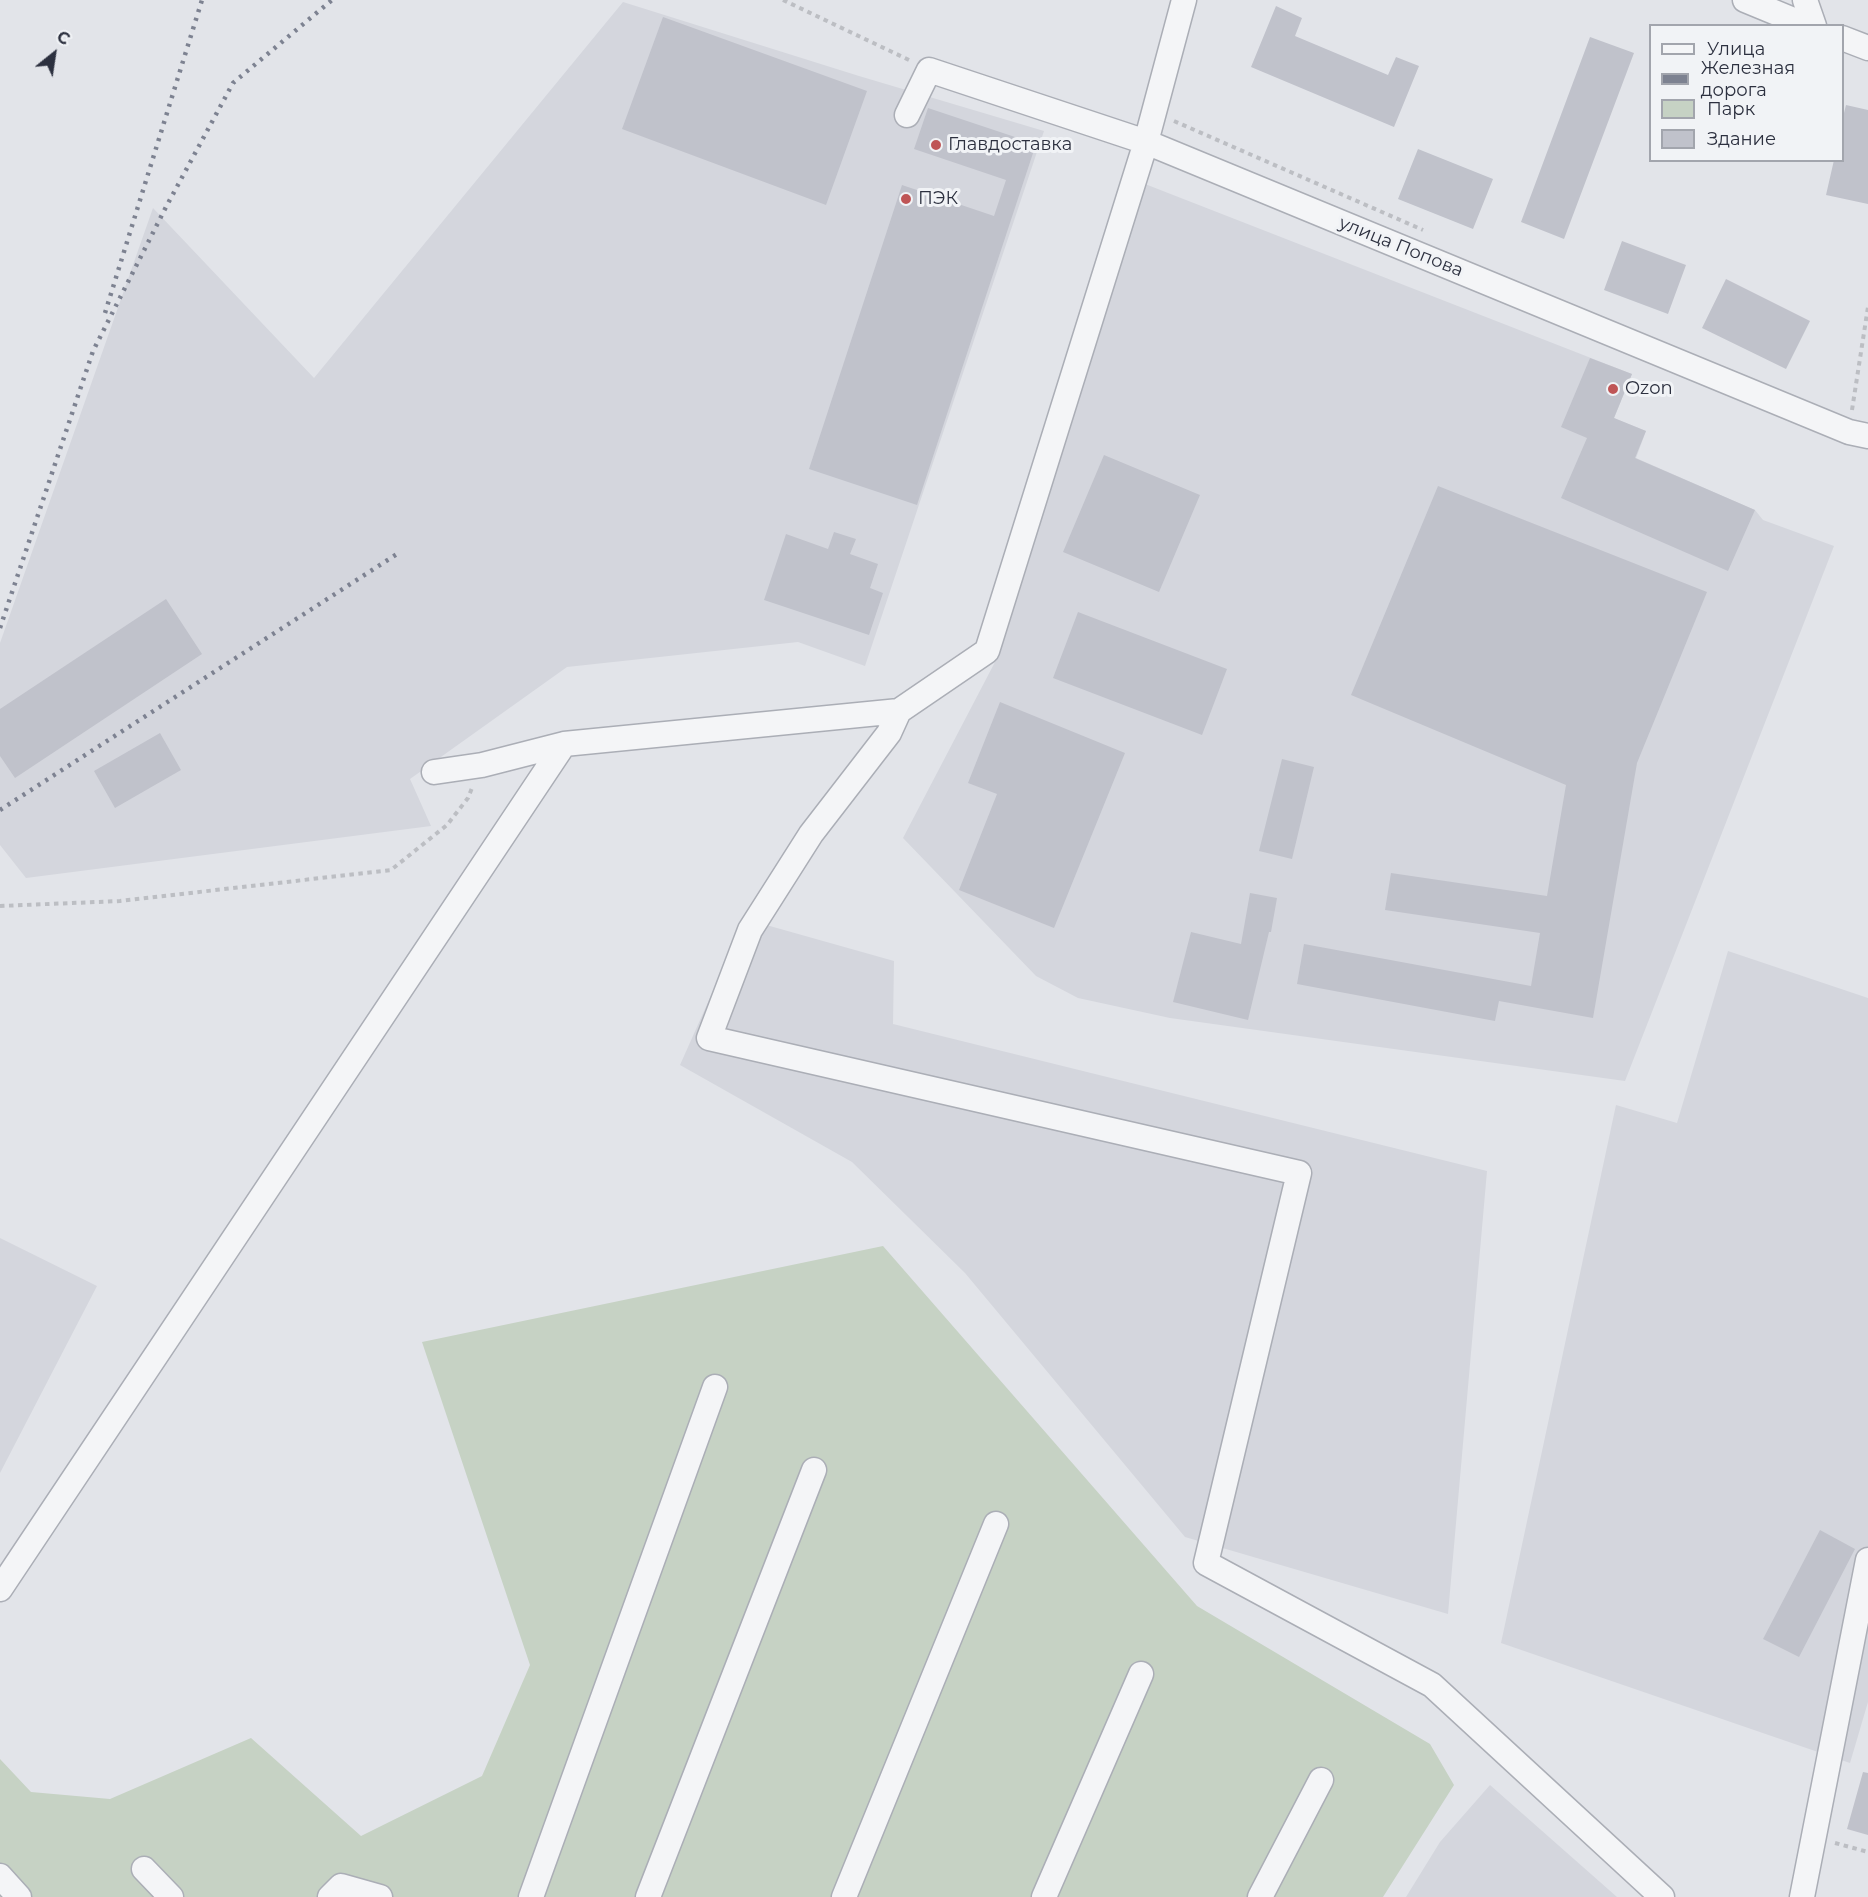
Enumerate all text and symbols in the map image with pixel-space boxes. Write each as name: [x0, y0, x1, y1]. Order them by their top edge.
north arrow: [24, 24, 84, 84]
legend: [1649, 24, 1844, 162]
text: С: [53, 27, 73, 49]
text: Улица: [1707, 38, 1765, 60]
text: Железная дорога: [1701, 57, 1795, 101]
text: Парк: [1707, 98, 1755, 120]
text: Здание: [1707, 128, 1776, 150]
place label: Главдоставка: [948, 134, 1072, 156]
marker: Главдоставка: [929, 138, 943, 152]
place label: ПЭК: [918, 188, 958, 210]
marker: ПЭК: [899, 192, 913, 206]
street label: улица Попова: [1336, 212, 1466, 282]
place label: Ozon: [1625, 378, 1673, 400]
marker: Ozon: [1606, 382, 1620, 396]

